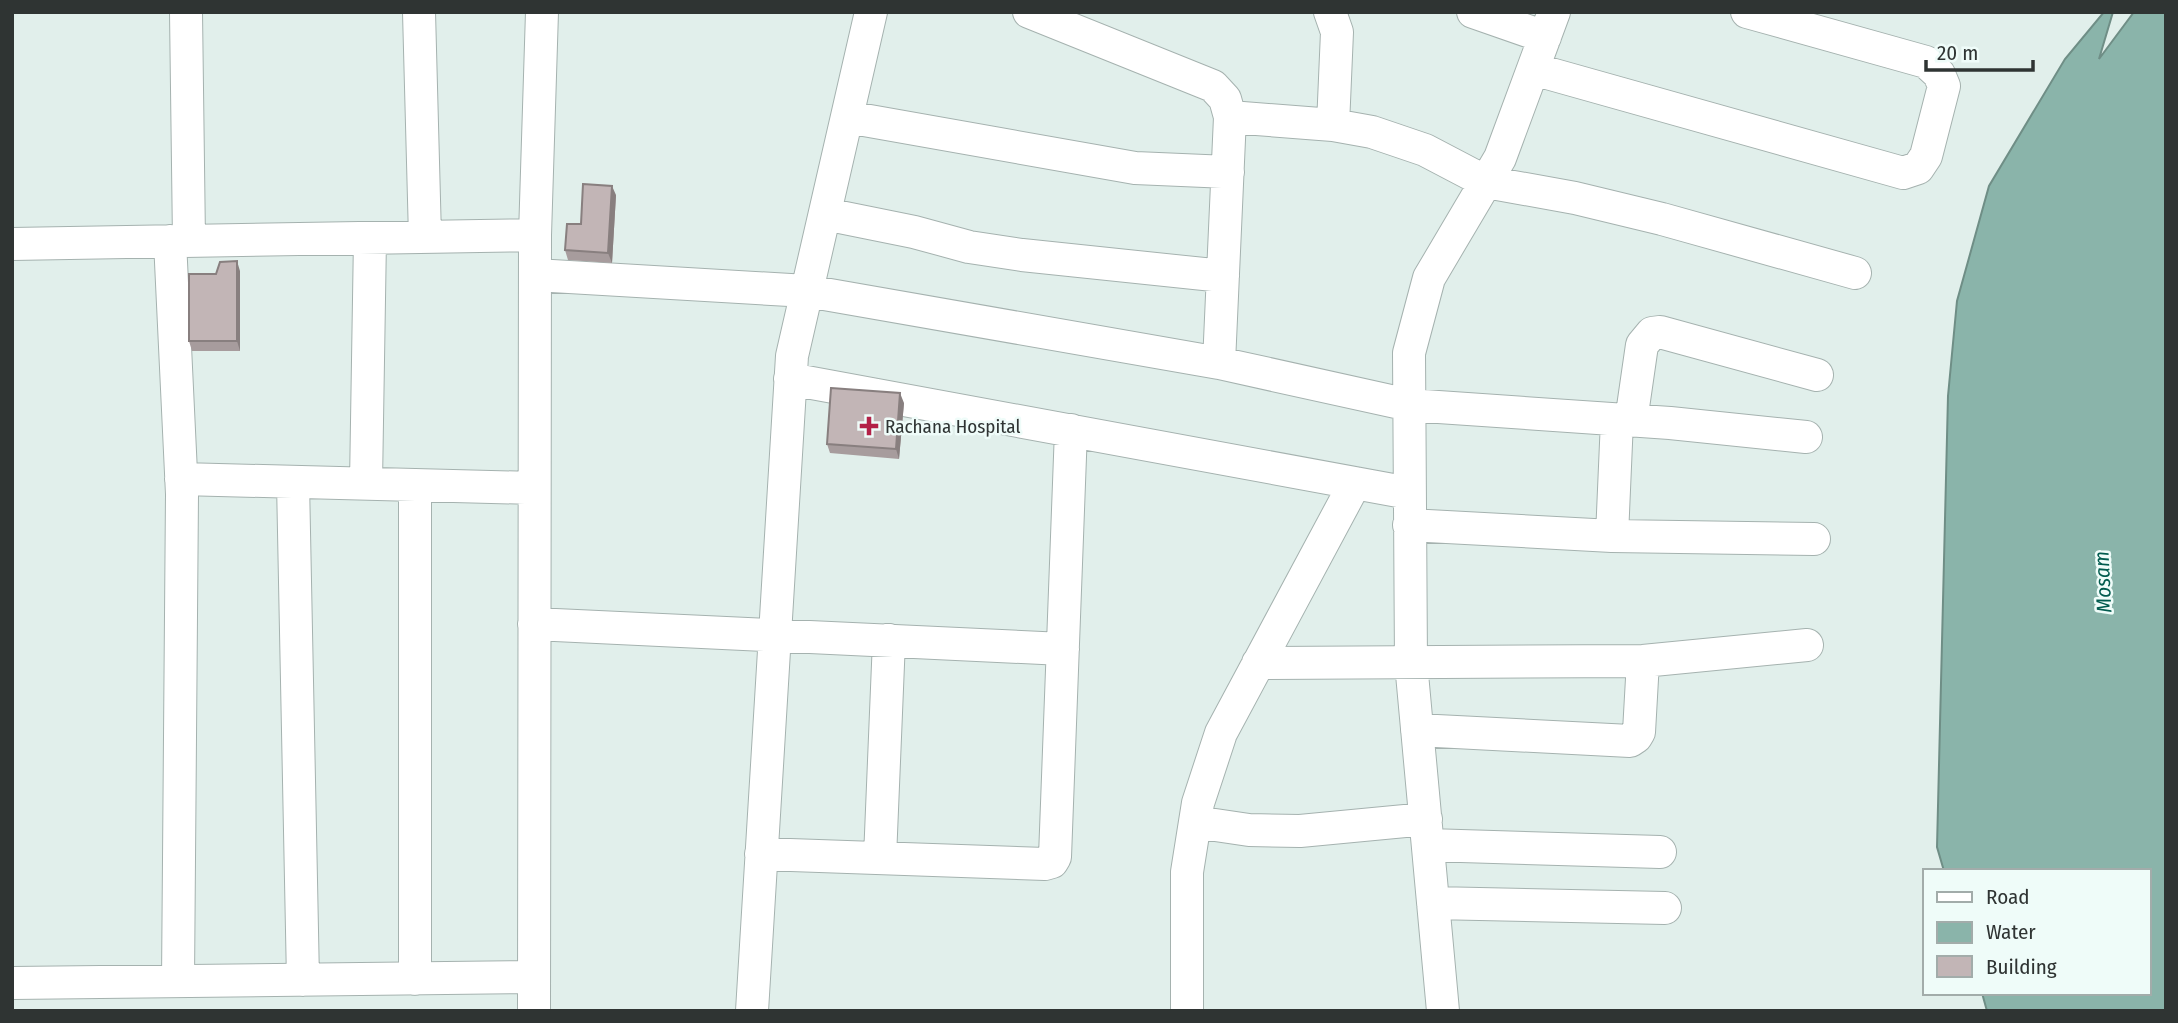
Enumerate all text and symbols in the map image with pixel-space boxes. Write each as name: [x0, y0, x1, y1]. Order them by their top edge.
scale bar: [1926, 28, 2033, 72]
text: 20 m: [1937, 40, 1978, 66]
place label: Rachana Hospital: [885, 415, 1020, 438]
marker: Rachana Hospital: [859, 416, 879, 436]
water label: Mosam: [2088, 551, 2118, 613]
legend: [1923, 869, 2150, 995]
text: Road: [1986, 884, 2030, 910]
text: Water: [1986, 919, 2036, 945]
text: Building: [1986, 954, 2057, 980]

